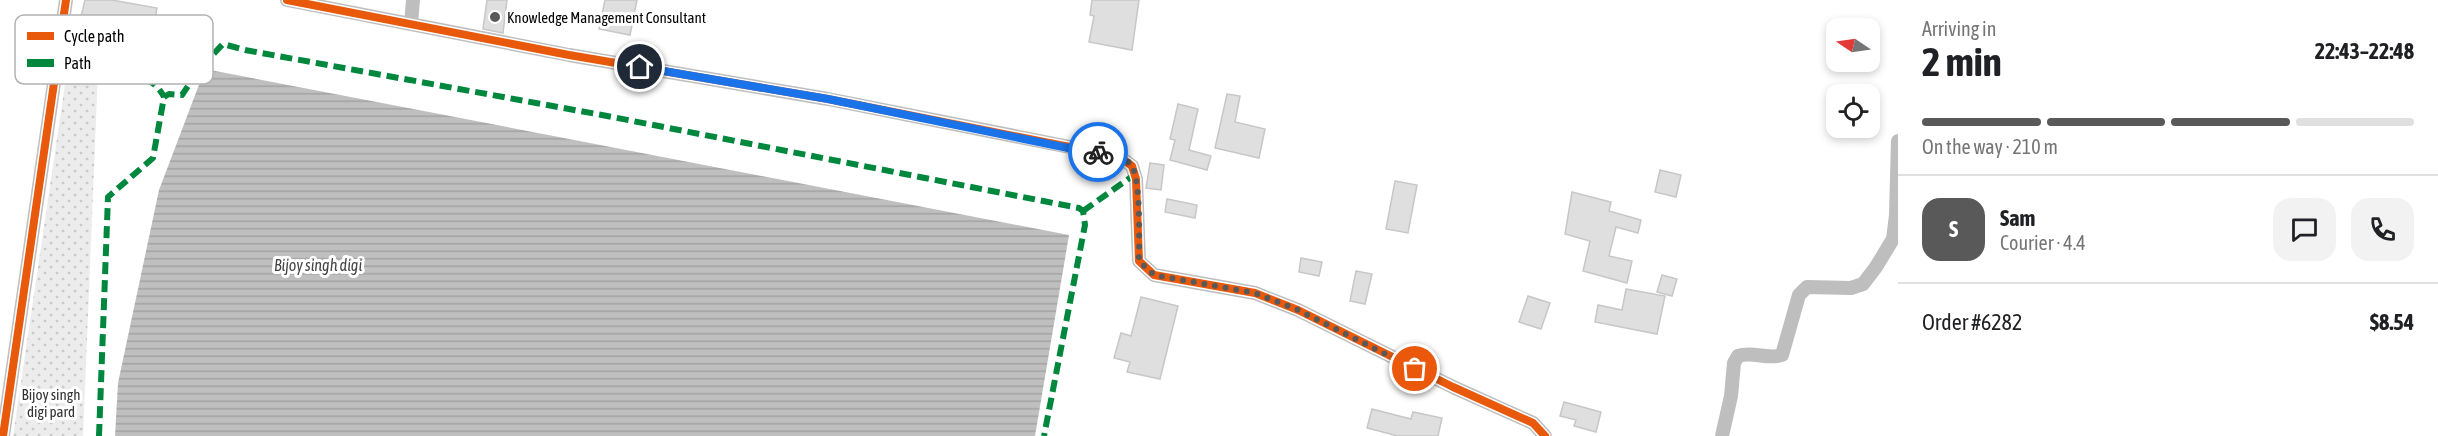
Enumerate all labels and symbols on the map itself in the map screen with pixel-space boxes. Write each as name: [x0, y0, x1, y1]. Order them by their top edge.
place label: Knowledge Management Consultant: [507, 9, 706, 26]
marker: Knowledge Management Consultant: [488, 10, 502, 24]
legend: [15, 15, 213, 84]
north arrow: [1826, 18, 1880, 72]
text: Cycle path: [64, 27, 124, 46]
pin: [614, 41, 665, 92]
text: Path: [64, 54, 91, 72]
courier: [1068, 122, 1128, 182]
water label: Bijoy singh digi: [274, 256, 362, 275]
pin: [1389, 343, 1440, 394]
park label: Bijoy singh digi pard: [22, 386, 80, 420]

